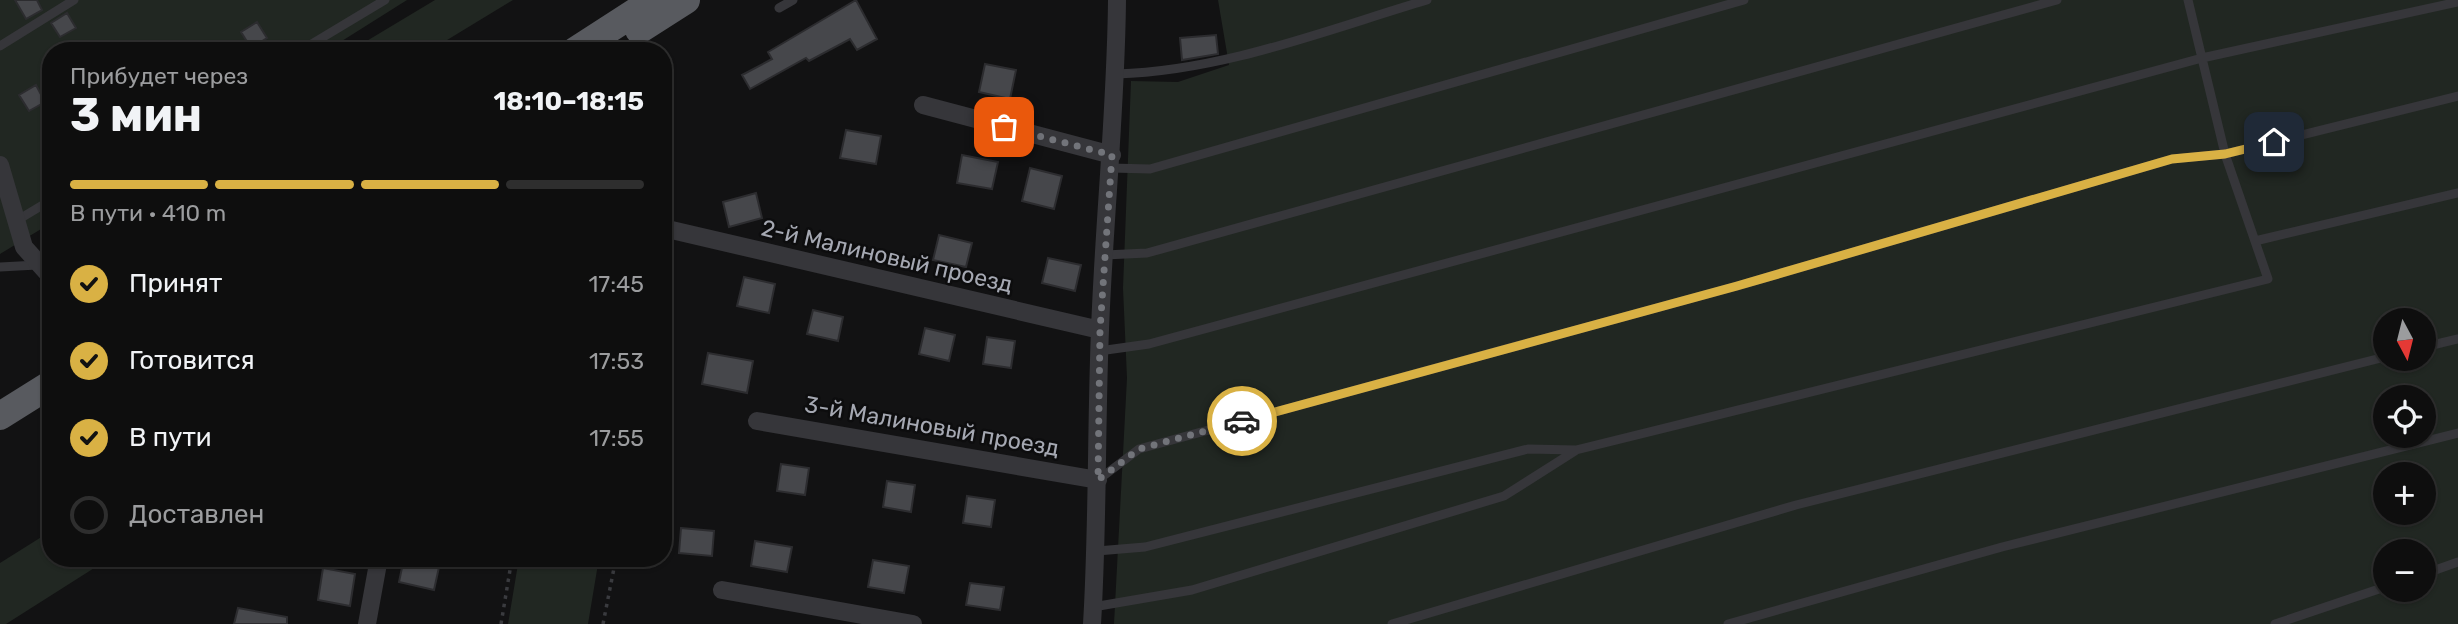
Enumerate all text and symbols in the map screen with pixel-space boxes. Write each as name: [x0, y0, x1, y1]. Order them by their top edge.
text: Прибудет через: [70, 62, 248, 90]
text: 18:10–18:15: [493, 86, 644, 117]
text: 3 мин: [70, 88, 202, 143]
pin: [974, 97, 1034, 157]
icon: bag: [985, 108, 1023, 146]
pin: [2244, 112, 2304, 172]
icon: home: [2255, 123, 2293, 161]
text: В пути · 410 m: [70, 199, 226, 227]
street label: 2-й Малиновый проезд: [759, 213, 1016, 299]
icon: check: [70, 265, 108, 303]
text: Принят: [129, 268, 222, 299]
text: 17:45: [589, 270, 644, 298]
north arrow: [2373, 308, 2436, 371]
map controls: [2373, 308, 2436, 602]
icon: check: [70, 342, 108, 380]
text: Готовится: [129, 345, 255, 376]
text: 17:53: [589, 347, 644, 375]
button: locate: [2373, 385, 2436, 448]
courier: [1207, 386, 1277, 456]
street label: 3-й Малиновый проезд: [803, 390, 1062, 462]
icon: car: [1223, 402, 1261, 440]
icon: check: [70, 419, 108, 457]
text: В пути: [129, 422, 212, 453]
text: 17:55: [589, 424, 644, 452]
button: +: [2373, 462, 2436, 525]
text: Доставлен: [129, 499, 264, 530]
button: −: [2373, 539, 2436, 602]

